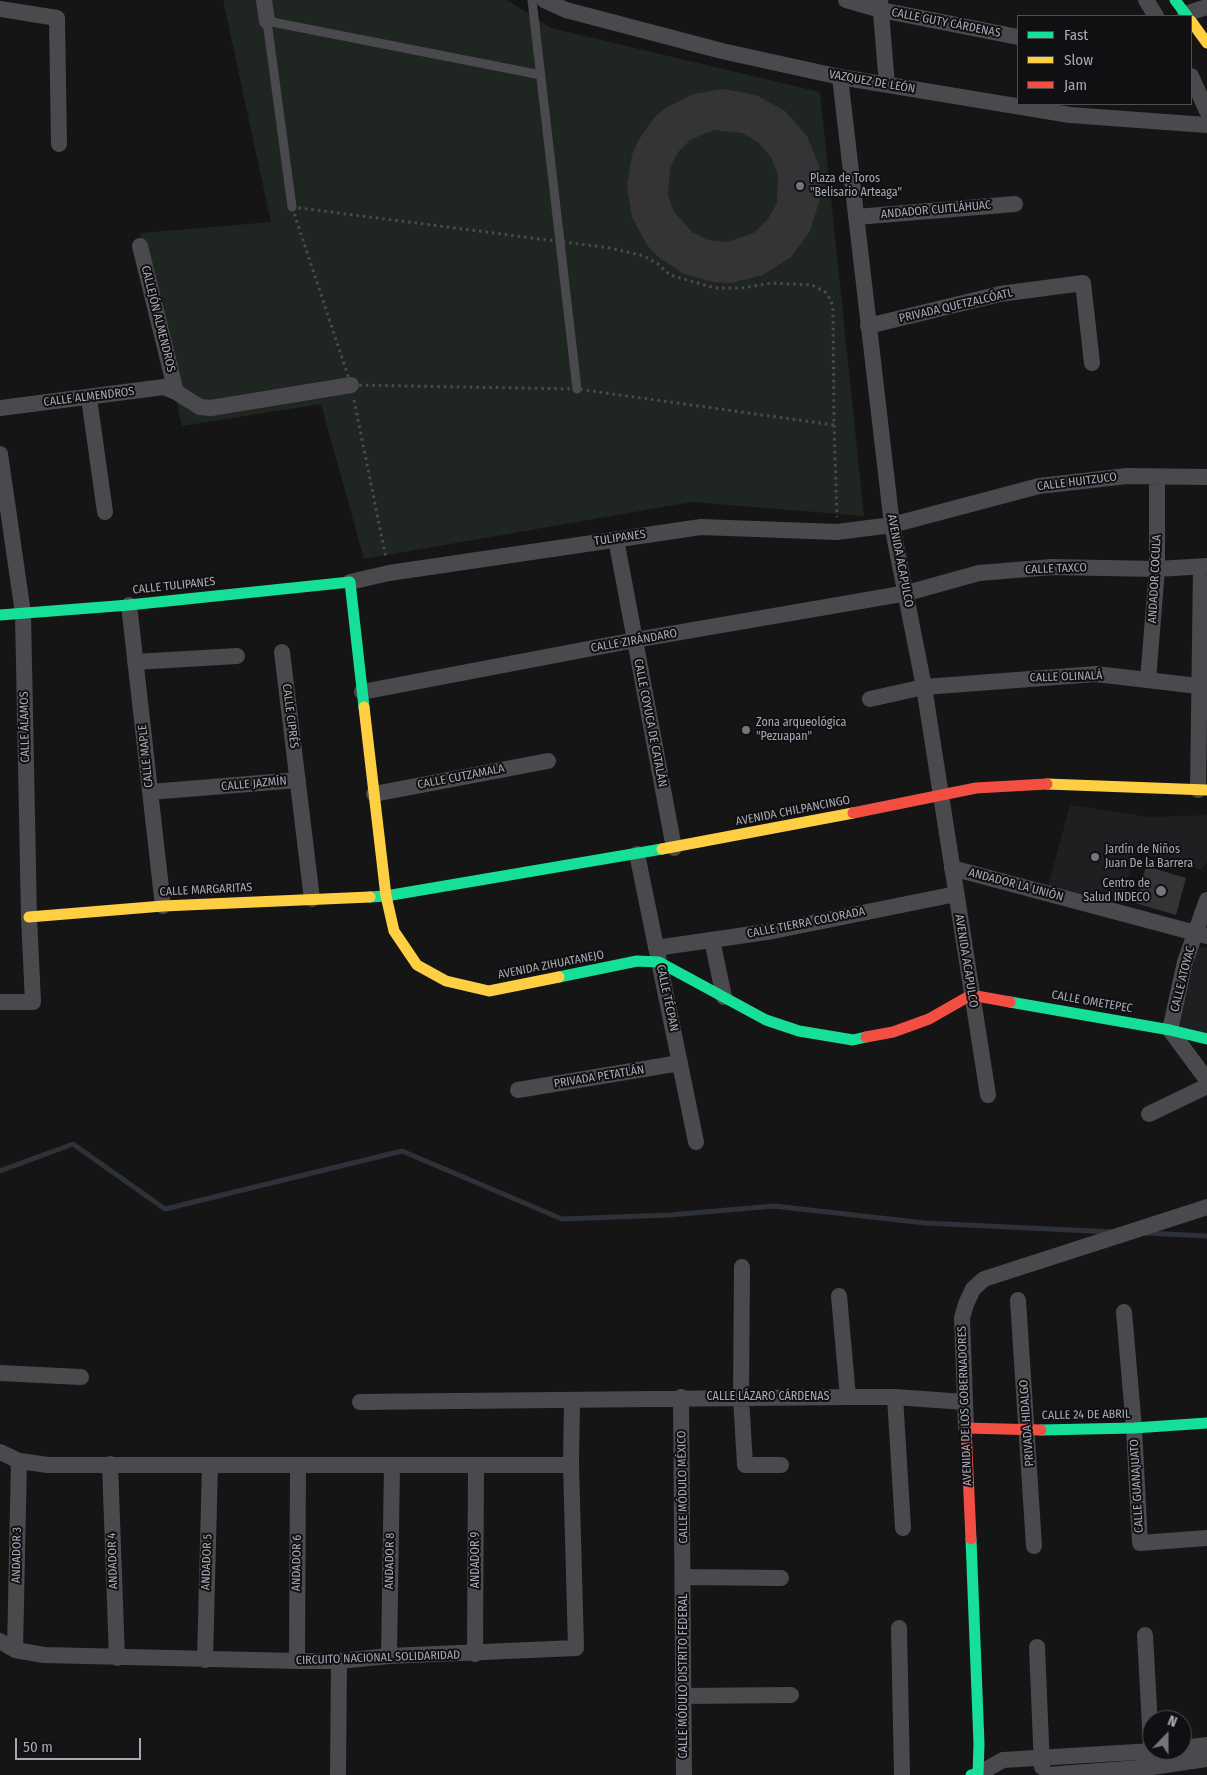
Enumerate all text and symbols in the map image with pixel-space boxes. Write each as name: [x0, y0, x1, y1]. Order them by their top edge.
street label: CALLE GUTY CÁRDENAS: [890, 5, 1002, 41]
legend: [1017, 15, 1192, 105]
text: Fast: [1064, 26, 1088, 44]
text: Slow: [1064, 51, 1093, 69]
street label: VAZQUEZ DE LEÓN: [828, 67, 916, 97]
text: Jam: [1064, 76, 1087, 94]
place label: Plaza de Toros "Belisario Arteaga": [810, 172, 902, 200]
marker: Plaza de Toros "Belisario Arteaga": [794, 180, 806, 192]
street label: ANDADOR CUITLÁHUAC: [880, 198, 992, 222]
street label: CALLEJÓN ALMENDROS: [138, 264, 178, 374]
street label: PRIVADA QUETZALCÓATL: [898, 286, 1014, 326]
street label: CALLE ALMENDROS: [43, 384, 135, 410]
street label: CALLE HUITZUCO: [1036, 470, 1118, 494]
street label: AVENIDA ACAPULCO: [884, 513, 916, 609]
street label: TULIPANES: [593, 527, 647, 549]
street label: ANDADOR COCULA: [1145, 534, 1165, 624]
street label: CALLE TAXCO: [1025, 561, 1087, 577]
street label: CALLE TULIPANES: [132, 574, 216, 598]
street label: CALLE ZIRÁNDARO: [590, 626, 678, 656]
street label: CALLE COYUCA DE CATALÁN: [631, 658, 669, 788]
street label: CALLE OLINALÁ: [1029, 669, 1103, 685]
street label: CALLE CIPRÉS: [279, 683, 301, 749]
street label: CALLE ÁLAMOS: [17, 691, 33, 763]
place label: Zona arqueológica "Pezuapan": [756, 716, 846, 744]
street label: CALLE MAPLE: [136, 724, 156, 788]
marker: Zona arqueológica "Pezuapan": [740, 724, 752, 736]
street label: CALLE CUTZAMALA: [416, 762, 506, 792]
street label: CALLE JAZMÍN: [221, 774, 287, 794]
street label: AVENIDA CHILPANCINGO: [735, 793, 851, 829]
place label: Jardín de Niños Juan De la Barrera: [1105, 843, 1193, 871]
marker: Jardín de Niños Juan De la Barrera: [1089, 851, 1101, 863]
street label: ANDADOR LA UNIÓN: [967, 865, 1065, 905]
place label: Centro de Salud INDECO: [1083, 877, 1150, 905]
street label: CALLE MARGARITAS: [159, 880, 253, 900]
marker: Centro de Salud INDECO: [1154, 884, 1168, 898]
street label: CALLE TIERRA COLORADA: [746, 905, 866, 941]
street label: AVENIDA ACAPULCO: [952, 913, 980, 1009]
street label: CALLE ATOYAC: [1168, 945, 1198, 1013]
street label: AVENIDA ZIHUATANEJO: [497, 948, 605, 982]
street label: CALLE TÉCPAN: [653, 963, 681, 1033]
street label: CALLE OMETEPEC: [1050, 988, 1134, 1016]
street label: PRIVADA PETATLÁN: [553, 1063, 645, 1091]
street label: AVENIDA DE LOS GOBERNADORES: [955, 1326, 975, 1486]
street label: PRIVADA HIDALGO: [1017, 1379, 1037, 1467]
street label: CALLE LÁZARO CÁRDENAS: [707, 1390, 829, 1404]
street label: CALLE 24 DE ABRIL: [1042, 1407, 1130, 1423]
street label: CALLE MÓDULO MÉXICO: [675, 1430, 691, 1544]
street label: CALLE GUANAJUATO: [1127, 1439, 1147, 1533]
street label: ANDADOR 3: [9, 1527, 25, 1583]
street label: ANDADOR 9: [469, 1532, 483, 1588]
street label: ANDADOR 4: [105, 1533, 121, 1589]
street label: ANDADOR 8: [382, 1533, 398, 1589]
street label: ANDADOR 5: [199, 1534, 215, 1590]
street label: ANDADOR 6: [289, 1535, 305, 1591]
street label: CALLE MÓDULO DISTRITO FEDERAL: [677, 1594, 691, 1758]
street label: CIRCUITO NACIONAL SOLIDARIDAD: [296, 1648, 460, 1668]
north arrow: [1142, 1710, 1192, 1760]
text: N: [1165, 1712, 1179, 1731]
scale bar: [18, 1728, 144, 1760]
text: 50 m: [23, 1738, 53, 1756]

